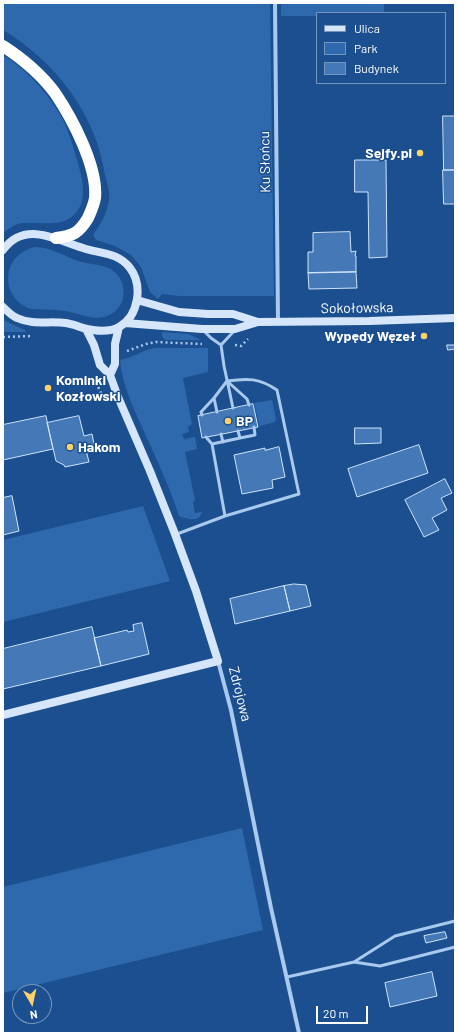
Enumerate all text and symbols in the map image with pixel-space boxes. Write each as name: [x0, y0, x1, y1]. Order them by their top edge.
legend: [316, 12, 446, 84]
text: Ulica: [354, 21, 380, 35]
text: Park: [354, 41, 378, 55]
text: Budynek: [354, 61, 399, 75]
street label: Ku Słońcu: [256, 131, 274, 193]
place label: Sejfy.pl: [365, 145, 412, 161]
marker: Sejfy.pl: [415, 148, 425, 158]
street label: Sokołowska: [320, 299, 394, 317]
place label: Wypędy Węzeł: [324, 328, 416, 344]
marker: Wypędy Węzeł: [419, 331, 429, 341]
place label: Kominki Kozłowski: [56, 372, 121, 404]
marker: Kominki Kozłowski: [43, 383, 53, 393]
place label: BP: [236, 413, 253, 429]
marker: BP: [223, 416, 233, 426]
place label: Hakom: [78, 439, 120, 455]
marker: Hakom: [65, 442, 75, 452]
street label: Zdrojowa: [225, 665, 255, 723]
north arrow: [12, 984, 52, 1024]
scale bar: [318, 998, 370, 1024]
text: 20 m: [323, 1006, 349, 1020]
text: N: [29, 1008, 38, 1022]

